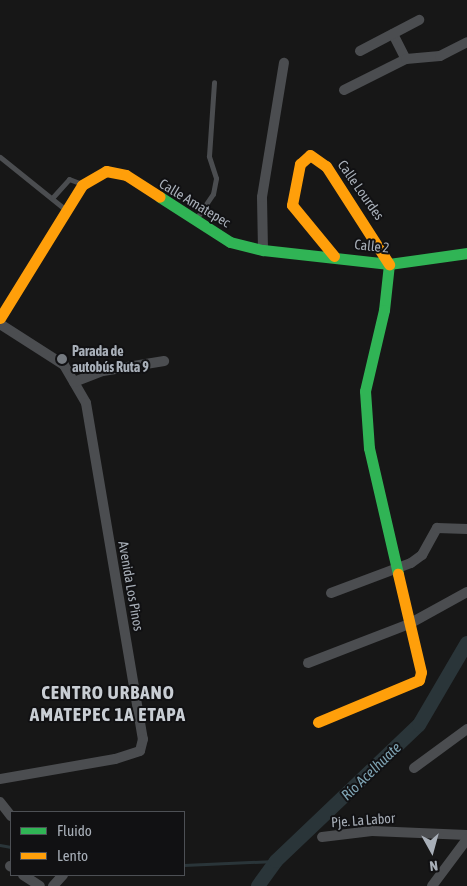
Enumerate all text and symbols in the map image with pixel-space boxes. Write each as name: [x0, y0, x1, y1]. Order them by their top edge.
street label: Calle Lourdes: [334, 157, 388, 223]
street label: Calle Amatepec: [156, 175, 234, 231]
street label: Calle 2: [354, 236, 390, 256]
place label: Parada de autobús Ruta 9: [72, 343, 149, 376]
marker: Parada de autobús Ruta 9: [56, 353, 68, 365]
street label: Avenida Los Pinos: [115, 540, 147, 632]
district label: CENTRO URBANO AMATEPEC 1A ETAPA: [28, 682, 188, 726]
water label: Río Acelhuate: [337, 738, 405, 804]
street label: Pje. La Labor: [331, 809, 395, 831]
legend: [10, 811, 185, 876]
text: Fluido: [57, 822, 92, 839]
north arrow: [407, 826, 457, 876]
text: Lento: [57, 847, 88, 864]
text: N: [429, 857, 439, 874]

